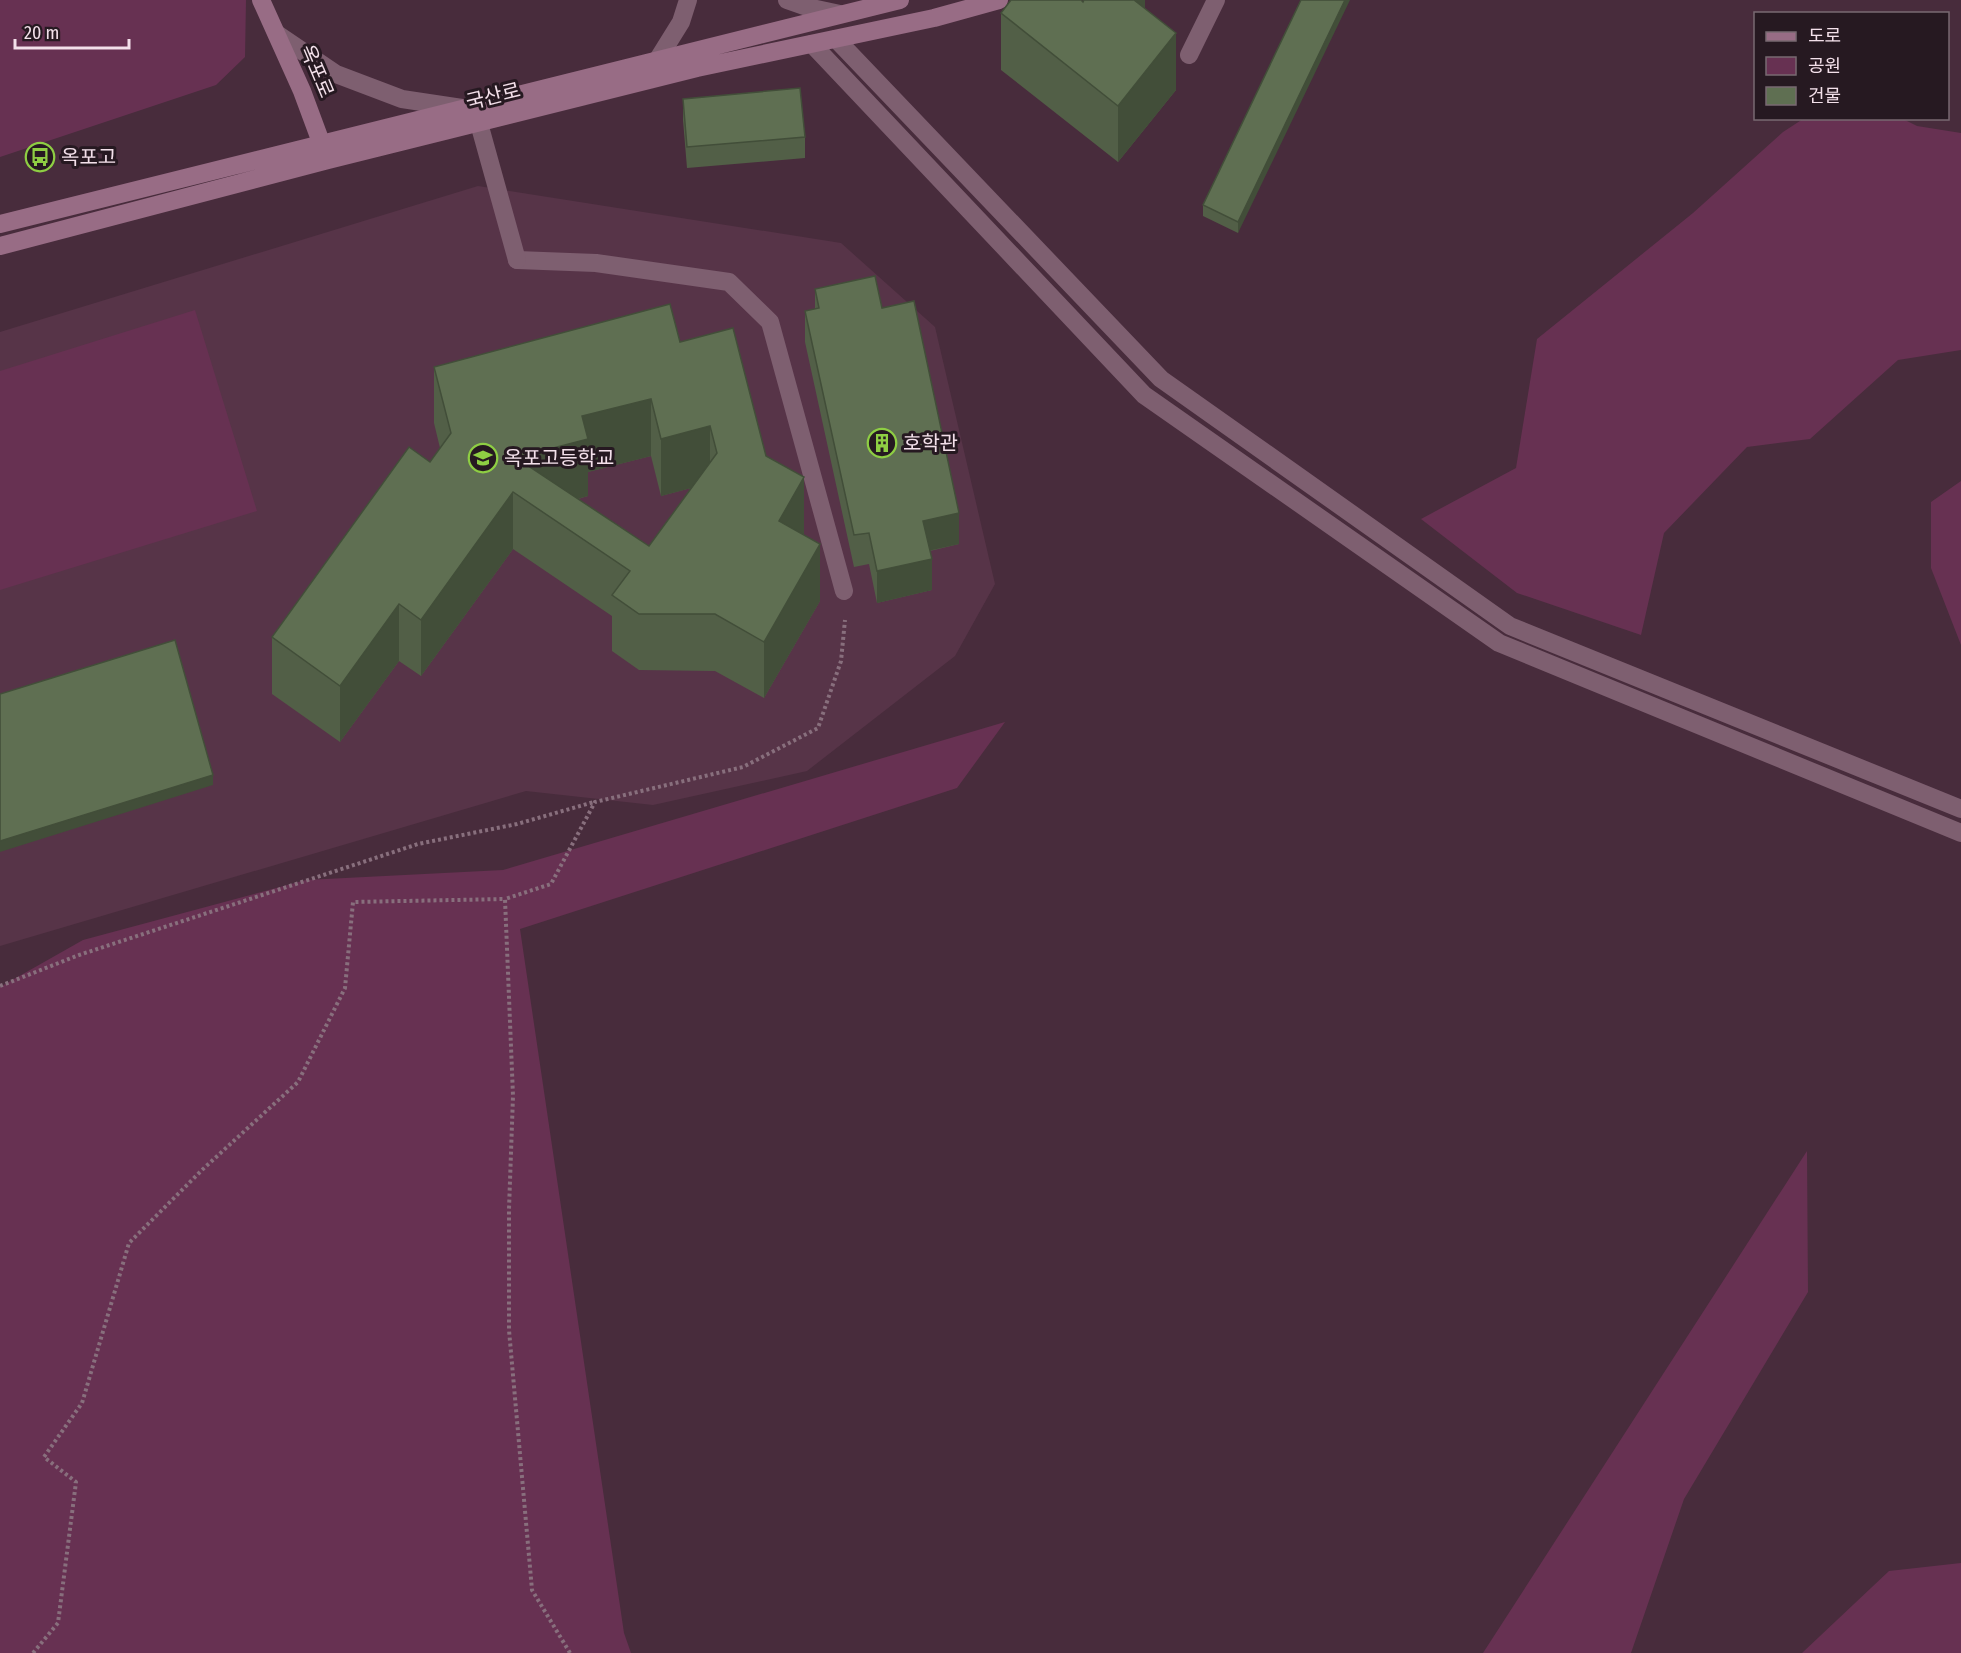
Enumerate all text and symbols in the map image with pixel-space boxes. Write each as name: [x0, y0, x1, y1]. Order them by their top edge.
scale bar: [15, 12, 129, 50]
legend: [1754, 12, 1949, 120]
text: 20 m: [24, 22, 59, 44]
text: 도로: [1808, 25, 1841, 47]
street label: 옥포로: [295, 41, 339, 101]
text: 공원: [1808, 55, 1841, 77]
street label: 국산로: [463, 78, 523, 114]
text: 건물: [1808, 85, 1841, 107]
bus stop icon: 옥포고: [24, 141, 56, 173]
place label: 옥포고: [61, 145, 116, 169]
building icon: 호학관: [866, 427, 898, 459]
place label: 호학관: [903, 431, 958, 455]
school or university icon: 옥포고등학교: [467, 442, 499, 474]
place label: 옥포고등학교: [504, 446, 614, 470]

